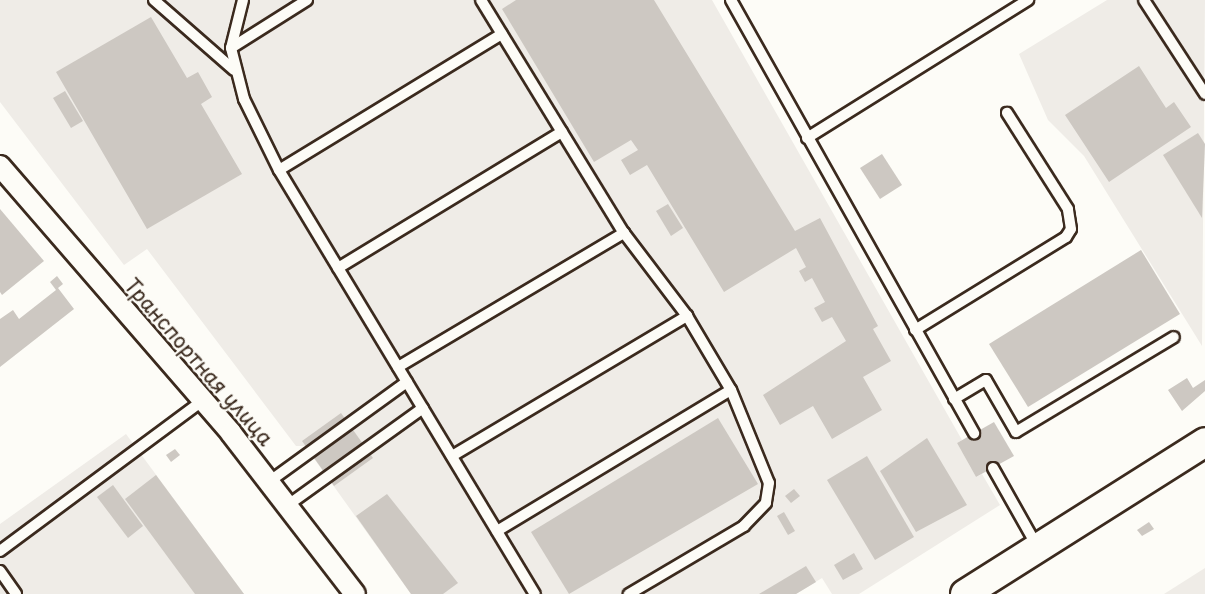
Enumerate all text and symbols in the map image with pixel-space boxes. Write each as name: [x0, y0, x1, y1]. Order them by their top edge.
street label: Транспортная улица: [120, 272, 280, 450]

